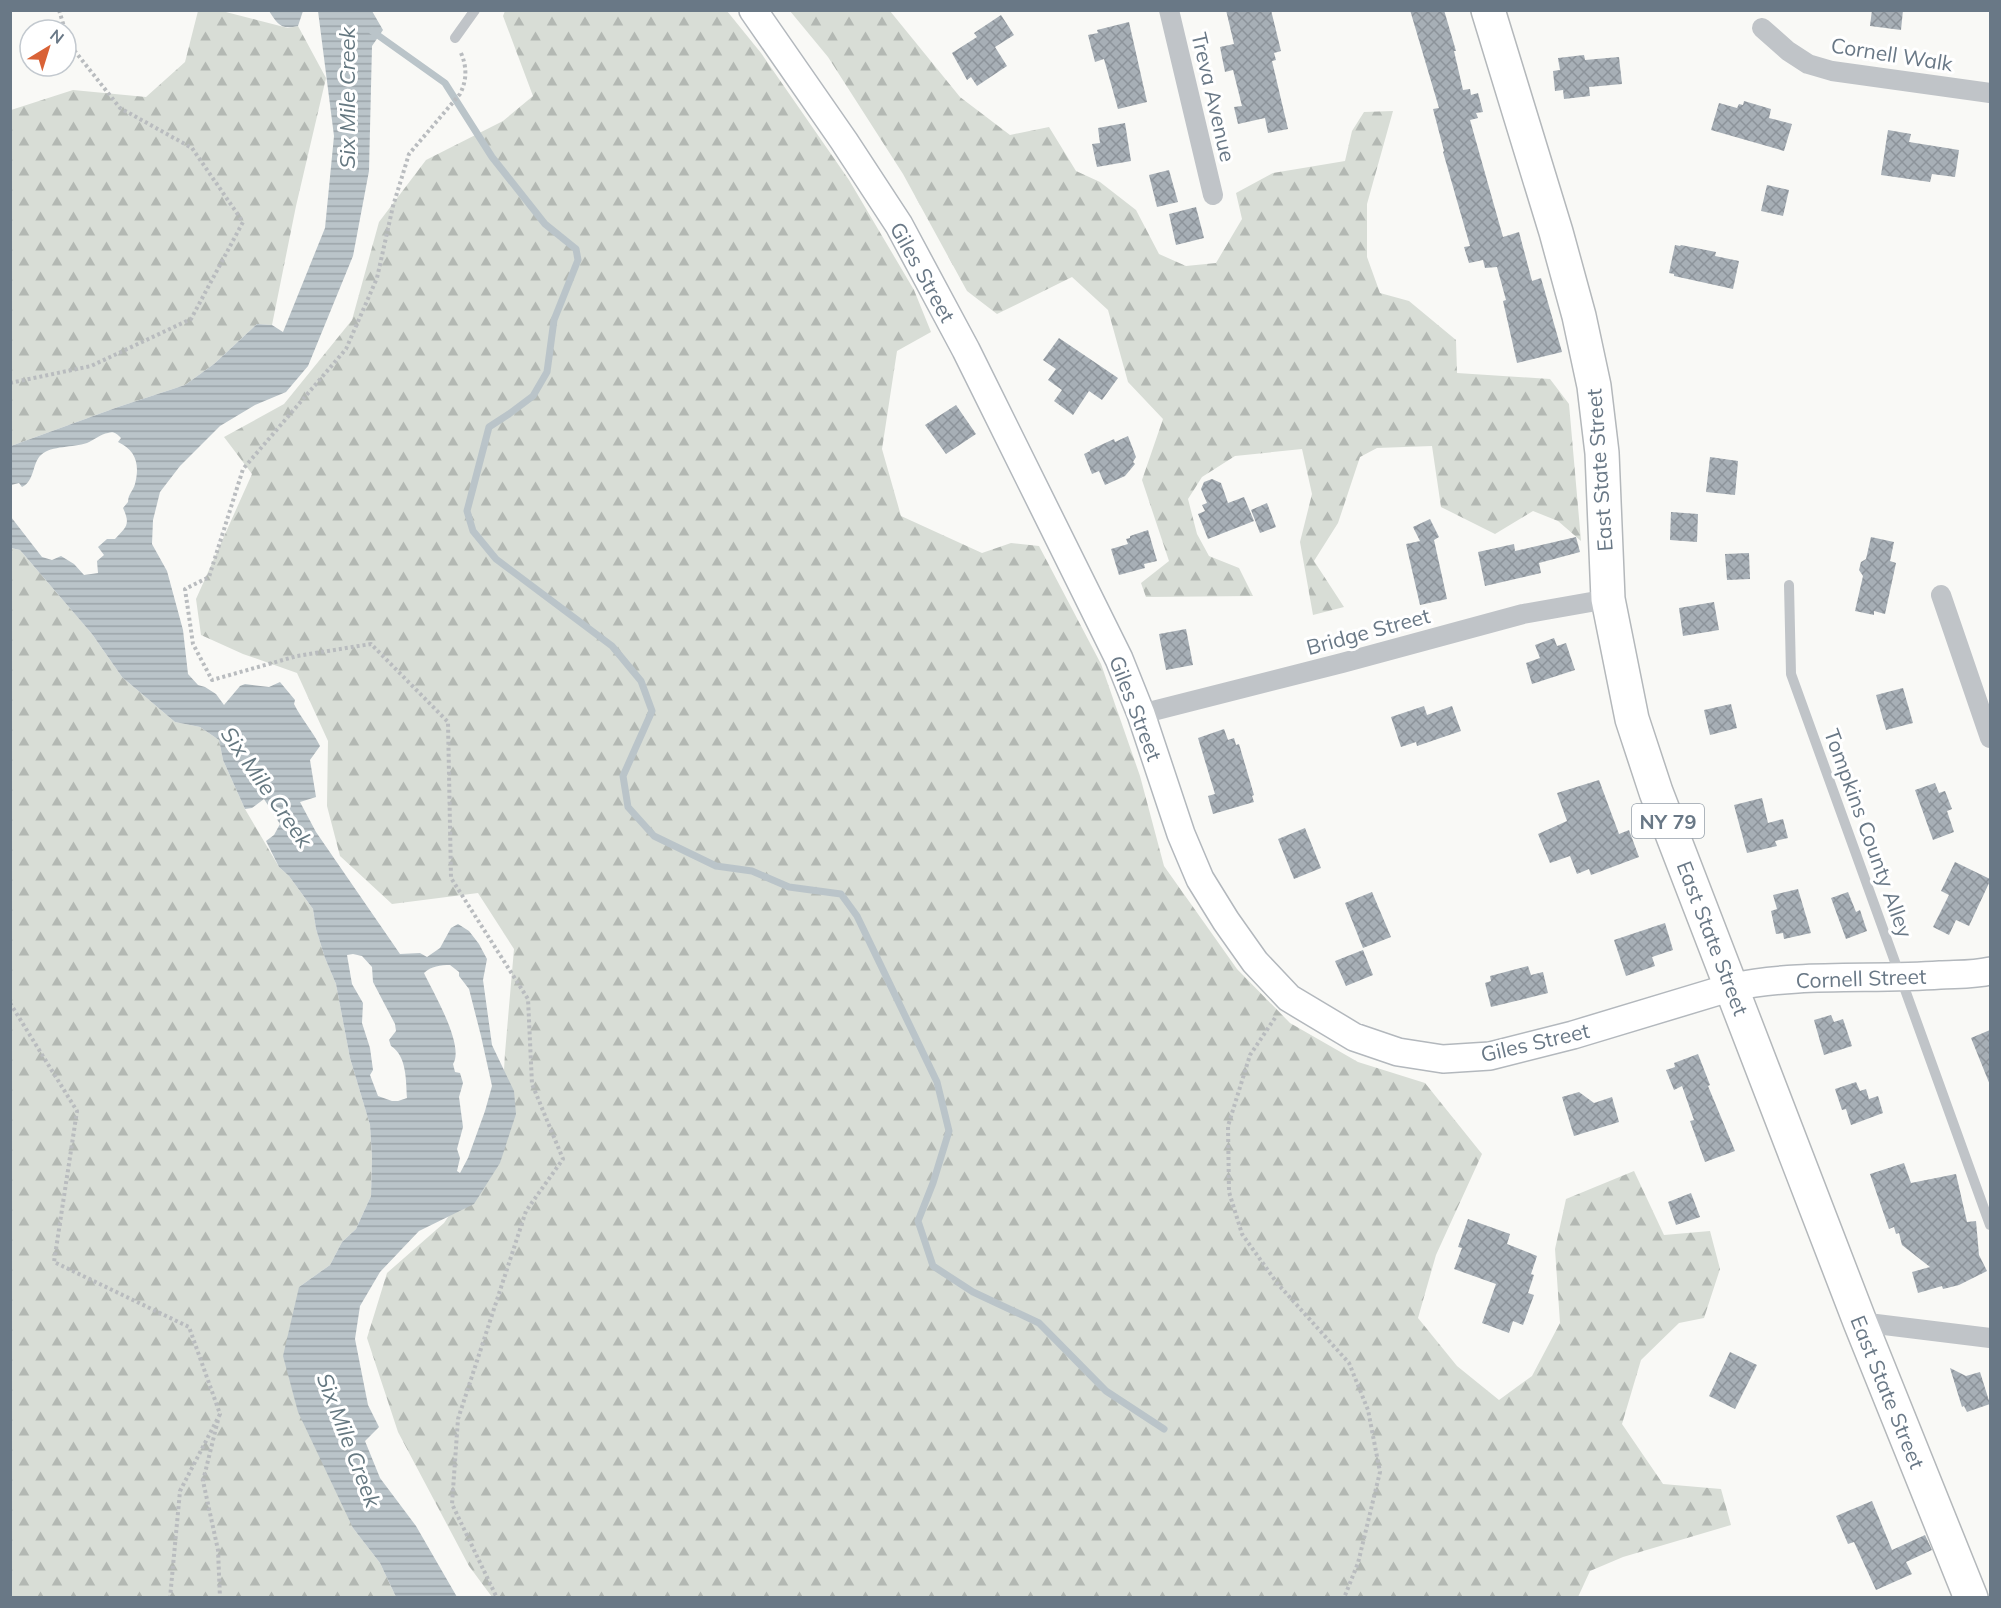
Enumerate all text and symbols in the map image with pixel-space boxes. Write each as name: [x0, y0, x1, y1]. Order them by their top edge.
north arrow: [18, 18, 78, 78]
text: N: [46, 25, 68, 48]
water label: Six Mile Creek: [333, 26, 361, 169]
street label: Treva Avenue: [1186, 30, 1242, 164]
street label: Cornell Walk: [1829, 32, 1955, 76]
street label: Giles Street: [885, 217, 961, 327]
street label: East State Street: [1580, 388, 1618, 552]
street label: Bridge Street: [1303, 602, 1433, 660]
street label: Giles Street: [1104, 652, 1168, 764]
water label: Six Mile Creek: [215, 721, 319, 854]
street label: Tompkins County Alley: [1819, 725, 1919, 941]
road number: NY 79: [1632, 804, 1704, 838]
street label: East State Street: [1672, 857, 1754, 1019]
street label: Cornell Street: [1795, 963, 1927, 993]
street label: Giles Street: [1478, 1017, 1592, 1067]
street label: East State Street: [1845, 1311, 1931, 1473]
water label: Six Mile Creek: [311, 1369, 388, 1512]

